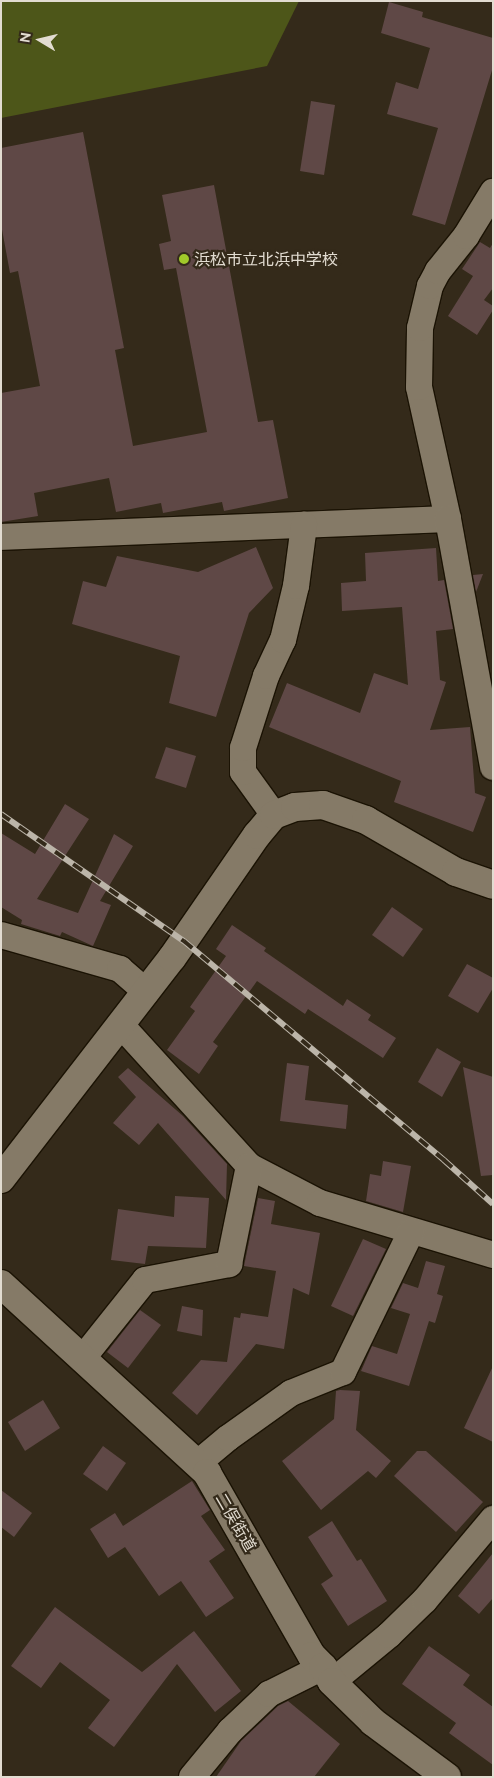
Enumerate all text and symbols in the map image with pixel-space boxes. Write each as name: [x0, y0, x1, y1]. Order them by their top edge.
north arrow: [15, 15, 65, 65]
text: N: [16, 31, 34, 44]
place label: 浜松市立北浜中学校: [194, 249, 338, 269]
marker: 浜松市立北浜中学校: [178, 253, 190, 265]
street label: 二俣街道: [212, 1489, 260, 1555]

